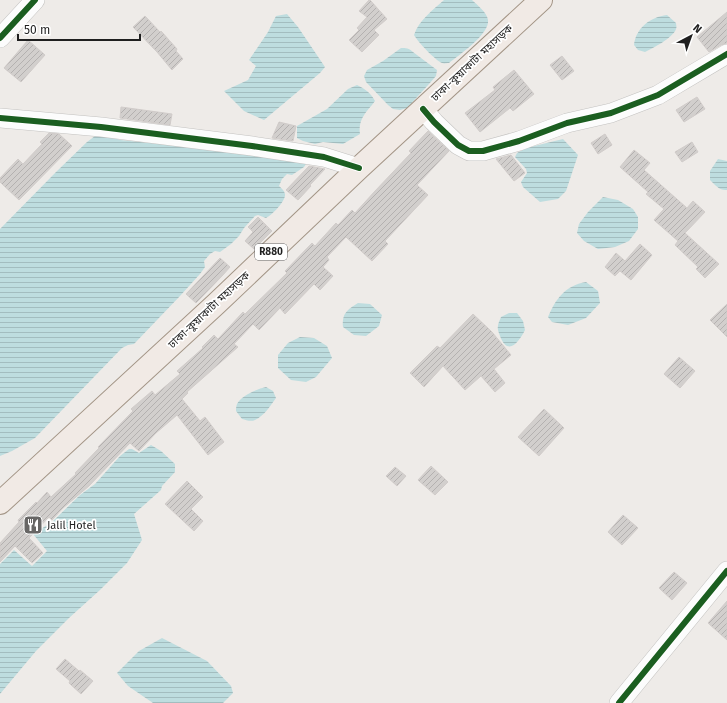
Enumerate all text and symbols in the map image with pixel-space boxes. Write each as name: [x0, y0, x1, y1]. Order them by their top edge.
scale bar: [18, 16, 140, 42]
north arrow: [671, 16, 711, 56]
street label: ঢাকা-কুয়াকাটা মহাসড়ক: [428, 22, 516, 105]
text: N: [690, 22, 704, 36]
text: 50 m: [24, 23, 50, 37]
road number: R880: [255, 244, 287, 260]
street label: ঢাকা-কুয়াকাটা মহাসড়ক: [165, 269, 253, 352]
restaurant icon: Jalil Hotel: [22, 514, 44, 536]
place label: Jalil Hotel: [47, 519, 96, 532]

